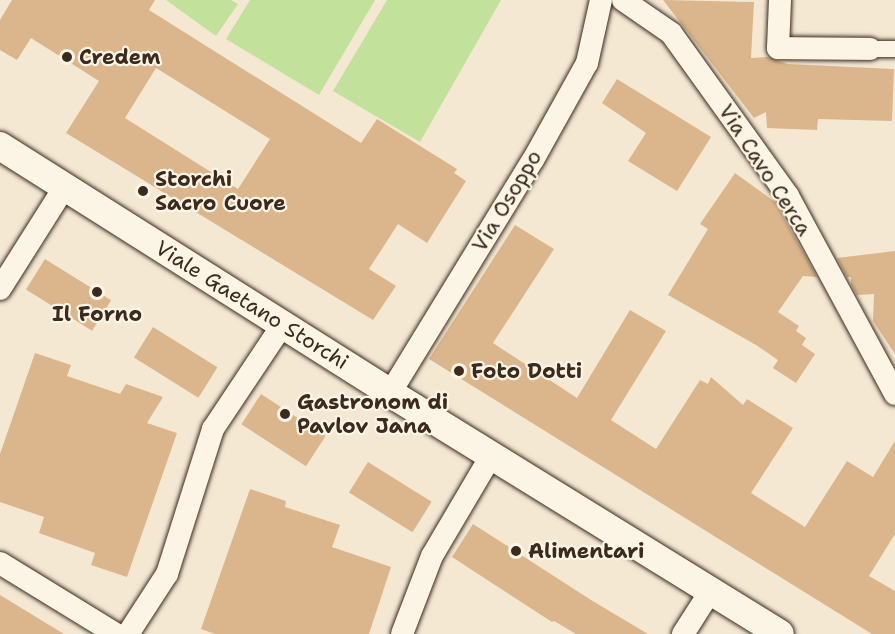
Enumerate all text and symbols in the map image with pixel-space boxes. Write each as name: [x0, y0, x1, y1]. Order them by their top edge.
place label: Credem: [79, 44, 160, 70]
marker: Credem: [60, 50, 74, 64]
street label: Via Cavo Cerca: [713, 100, 817, 240]
street label: Via Osoppo: [467, 146, 547, 256]
place label: Storchi Sacro Cuore: [155, 166, 286, 216]
marker: Storchi Sacro Cuore: [136, 184, 150, 198]
street label: Viale Gaetano Storchi: [151, 235, 353, 375]
marker: Il Forno: [90, 285, 104, 299]
place label: Il Forno: [52, 301, 142, 327]
place label: Foto Dotti: [471, 358, 582, 384]
marker: Foto Dotti: [452, 364, 466, 378]
place label: Gastronom di Pavlov Jana: [297, 389, 448, 439]
marker: Gastronom di Pavlov Jana: [278, 407, 292, 421]
place label: Alimentari: [528, 538, 644, 564]
marker: Alimentari: [509, 544, 523, 558]

